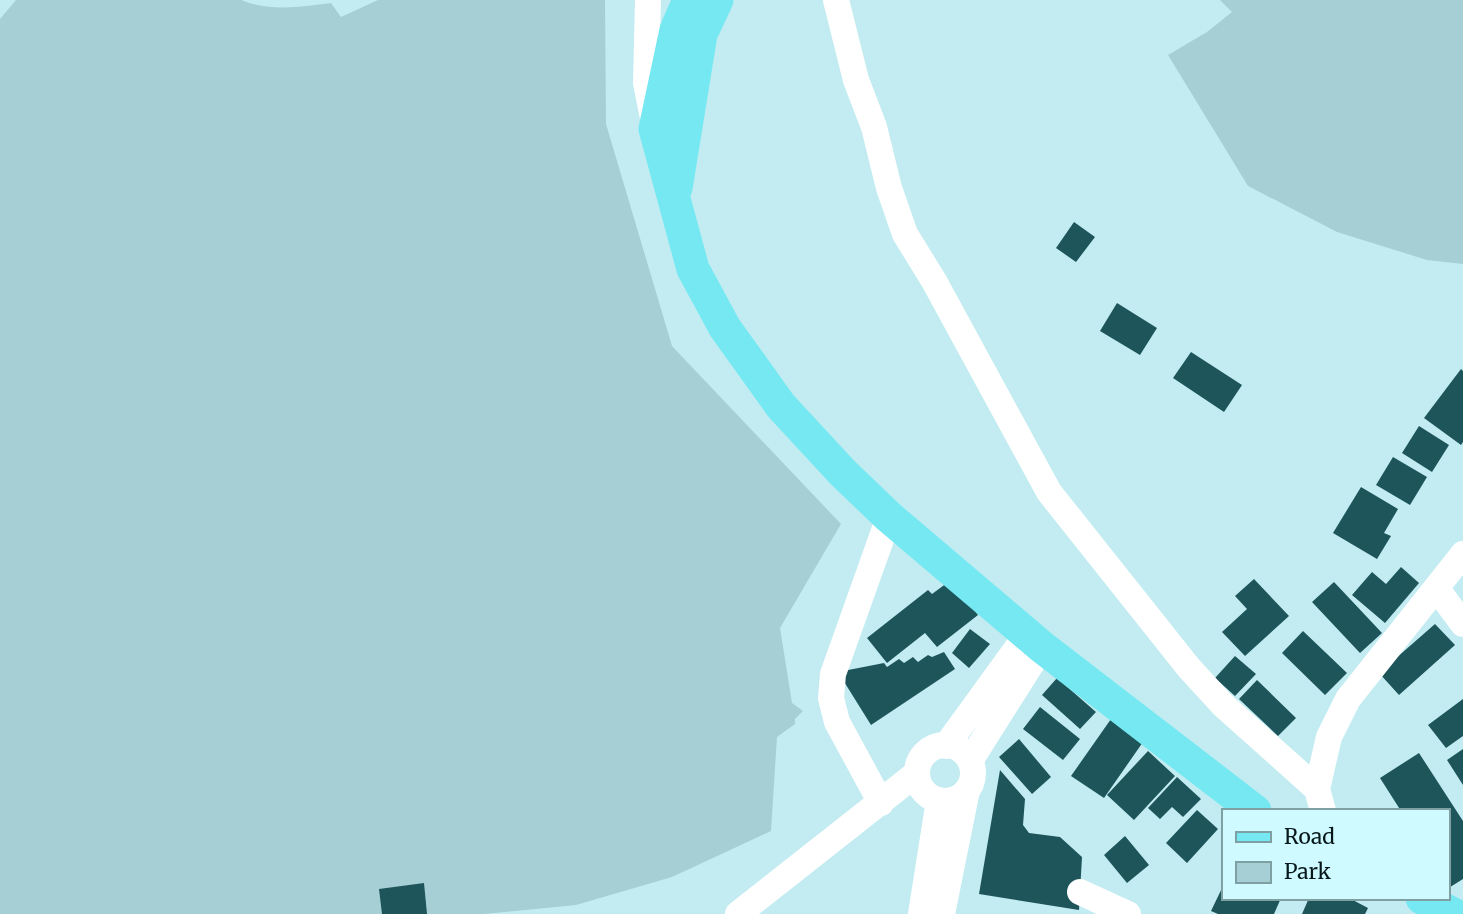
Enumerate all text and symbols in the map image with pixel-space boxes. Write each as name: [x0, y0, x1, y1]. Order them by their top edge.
legend: [1222, 809, 1449, 900]
text: Road: [1284, 823, 1335, 850]
text: Park: [1284, 858, 1331, 885]

